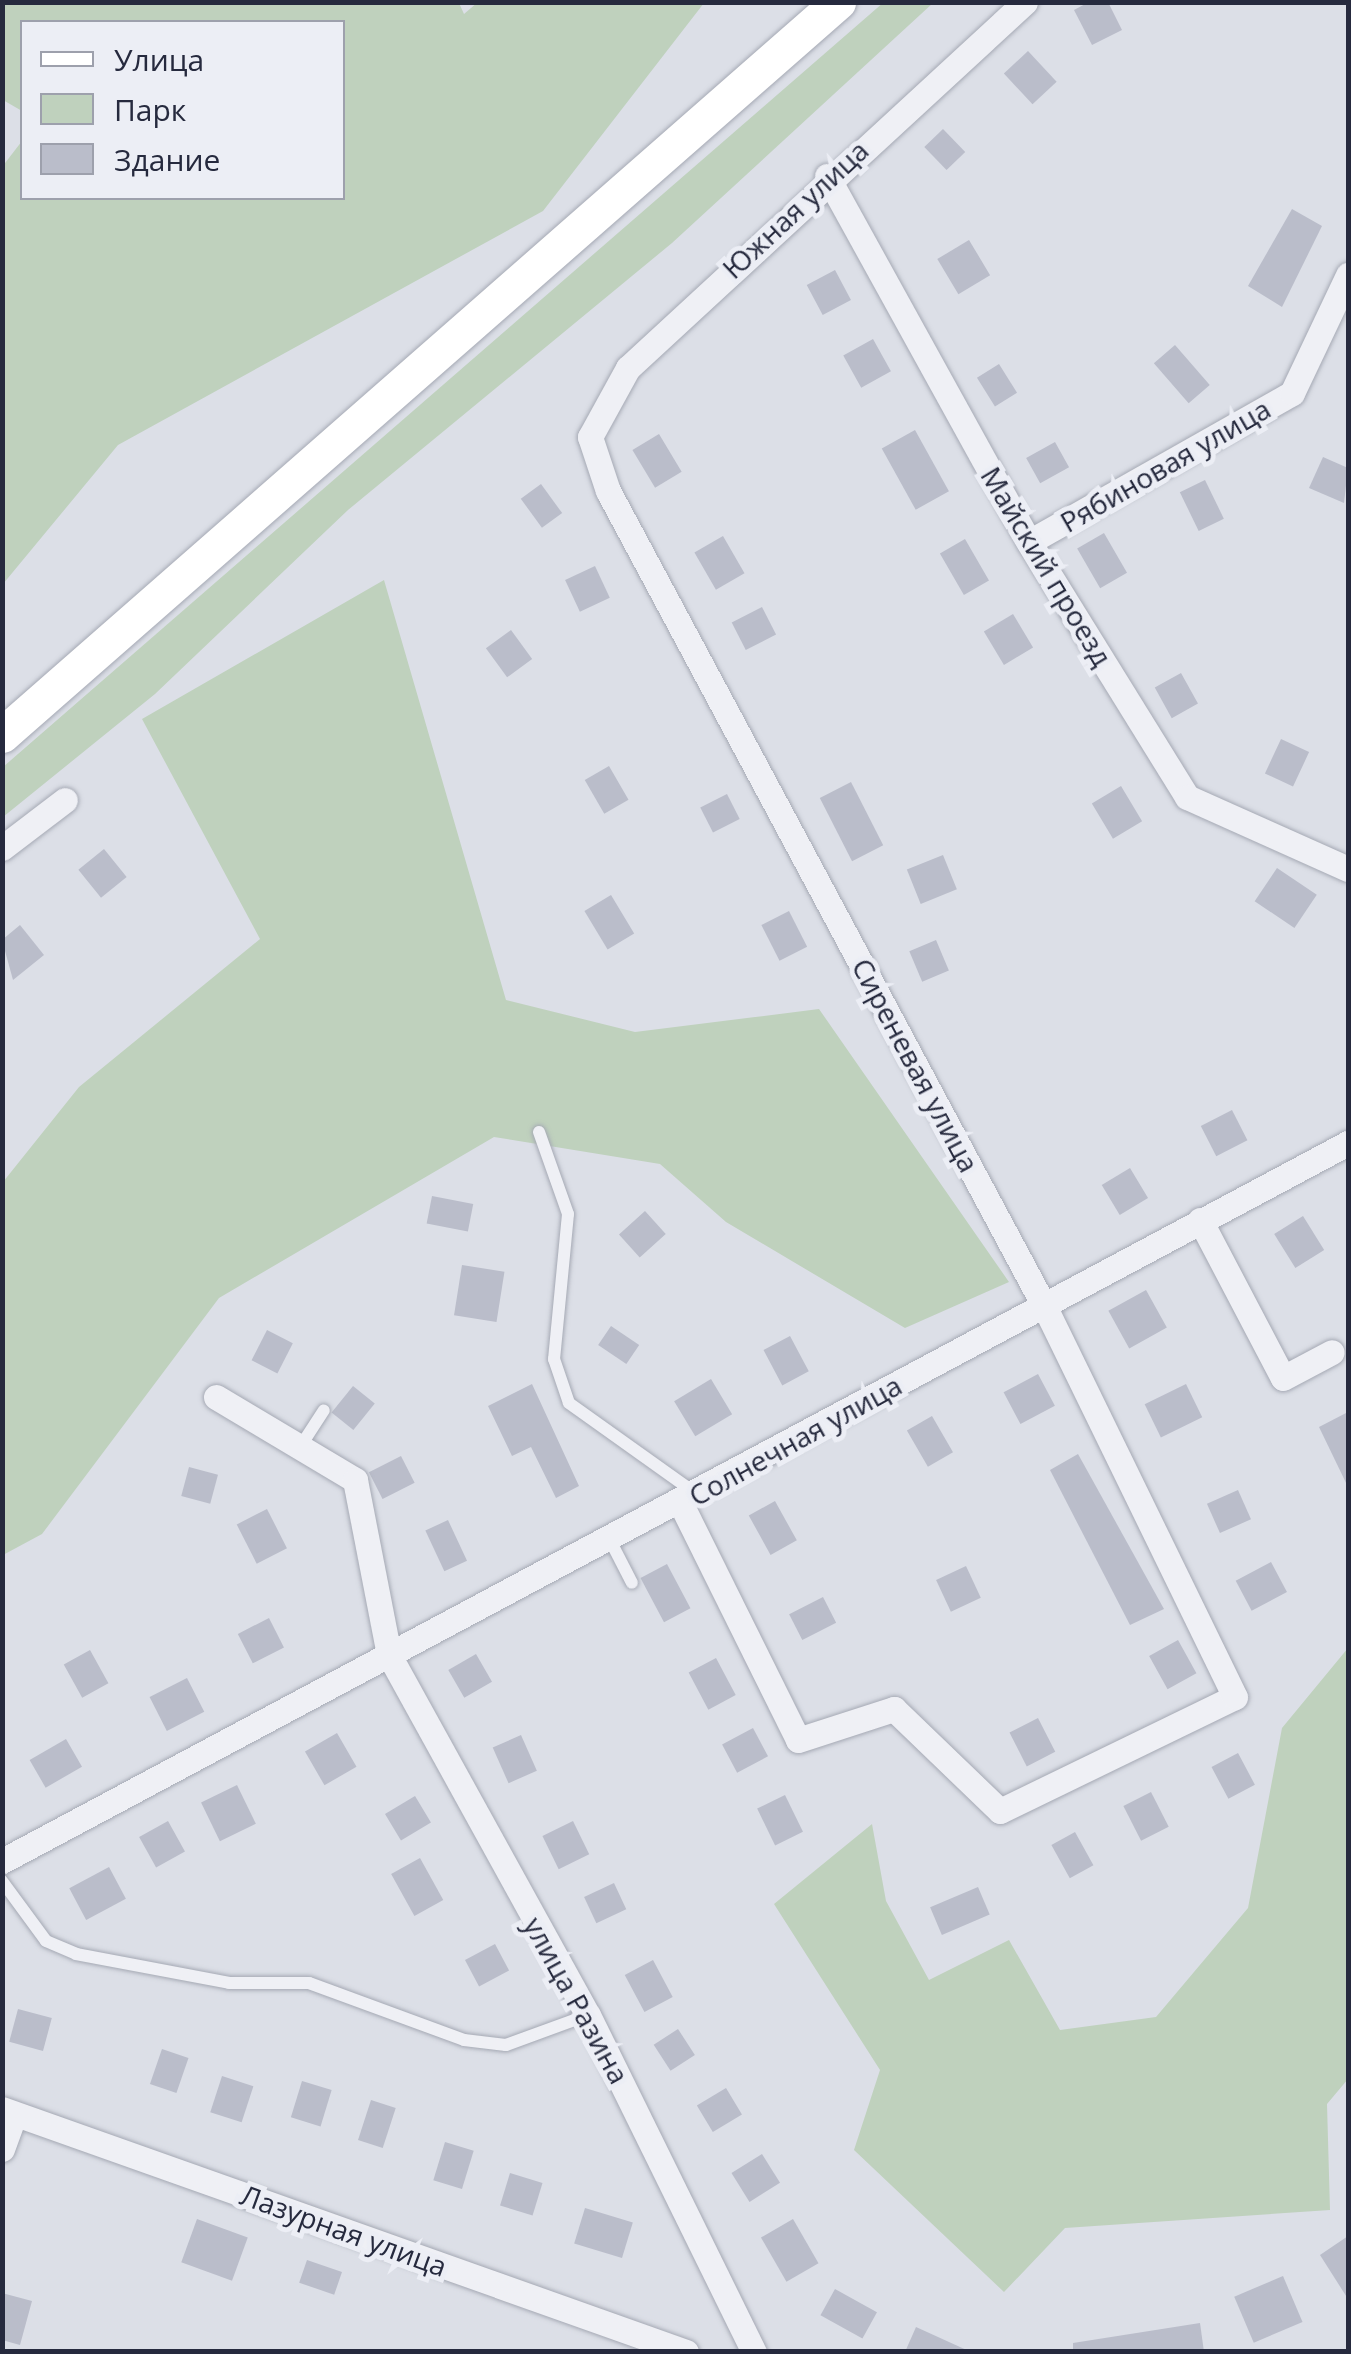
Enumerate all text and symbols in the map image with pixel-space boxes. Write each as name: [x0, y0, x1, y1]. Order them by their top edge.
legend: [20, 20, 345, 200]
text: Улица: [114, 39, 204, 80]
text: Парк: [114, 89, 186, 130]
street label: Южная улица: [715, 133, 875, 285]
text: Здание: [114, 139, 220, 180]
street label: Рябиновая улица: [1054, 391, 1276, 539]
street label: Майский проезд: [974, 460, 1120, 672]
street label: Сиреневая улица: [846, 952, 986, 1178]
street label: Солнечная улица: [683, 1368, 907, 1512]
street label: улица Разина: [517, 1911, 637, 2089]
street label: Лазурная улица: [236, 2177, 452, 2283]

